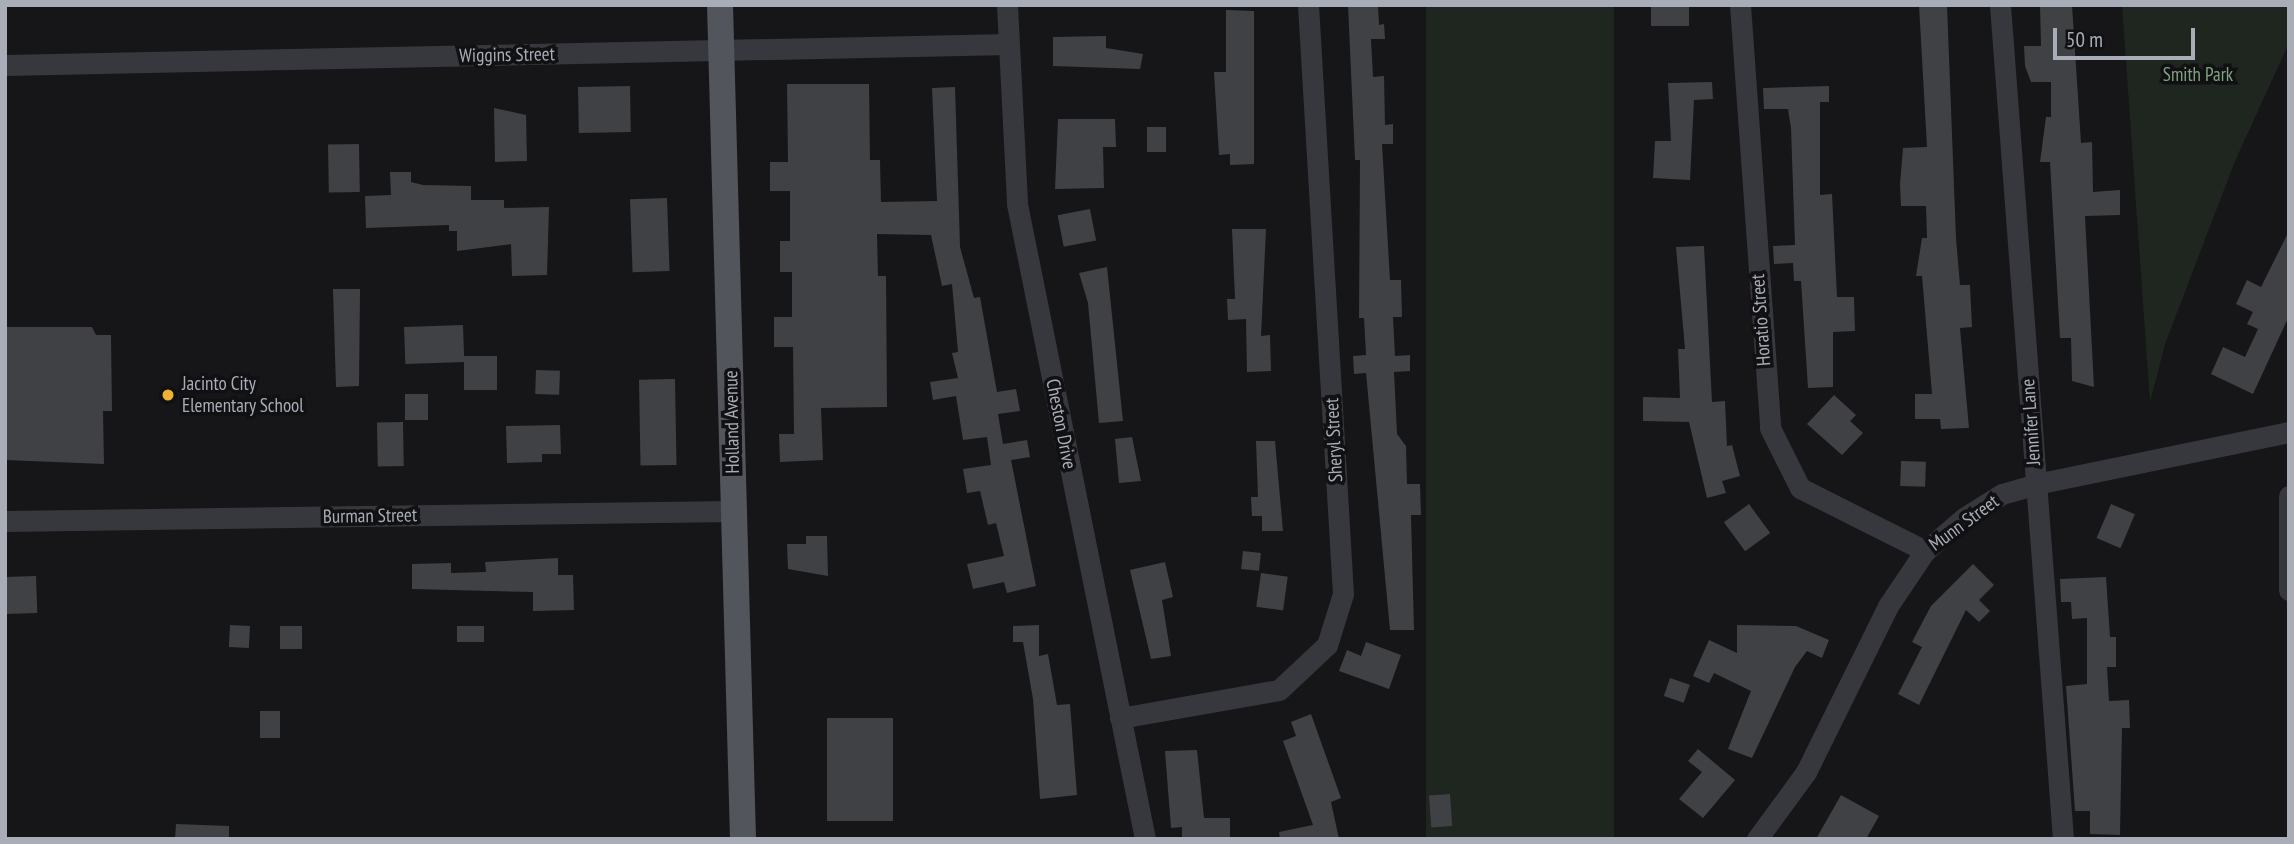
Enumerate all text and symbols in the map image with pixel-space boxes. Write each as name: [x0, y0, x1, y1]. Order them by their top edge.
scale bar: [2056, 14, 2198, 58]
text: 50 m: [2066, 26, 2103, 53]
street label: Wiggins Street: [459, 43, 555, 67]
park label: Smith Park: [2163, 64, 2233, 86]
street label: Horatio Street: [1746, 273, 1776, 367]
street label: Holland Avenue: [720, 370, 744, 474]
place label: Jacinto City Elementary School: [182, 373, 304, 417]
street label: Cheston Drive: [1041, 377, 1081, 471]
street label: Jennifer Lane: [2017, 378, 2045, 466]
marker: Jacinto City Elementary School: [160, 387, 176, 403]
street label: Sheryl Street: [1320, 397, 1348, 483]
street label: Munn Street: [1925, 490, 2003, 556]
street label: Burman Street: [323, 504, 417, 528]

